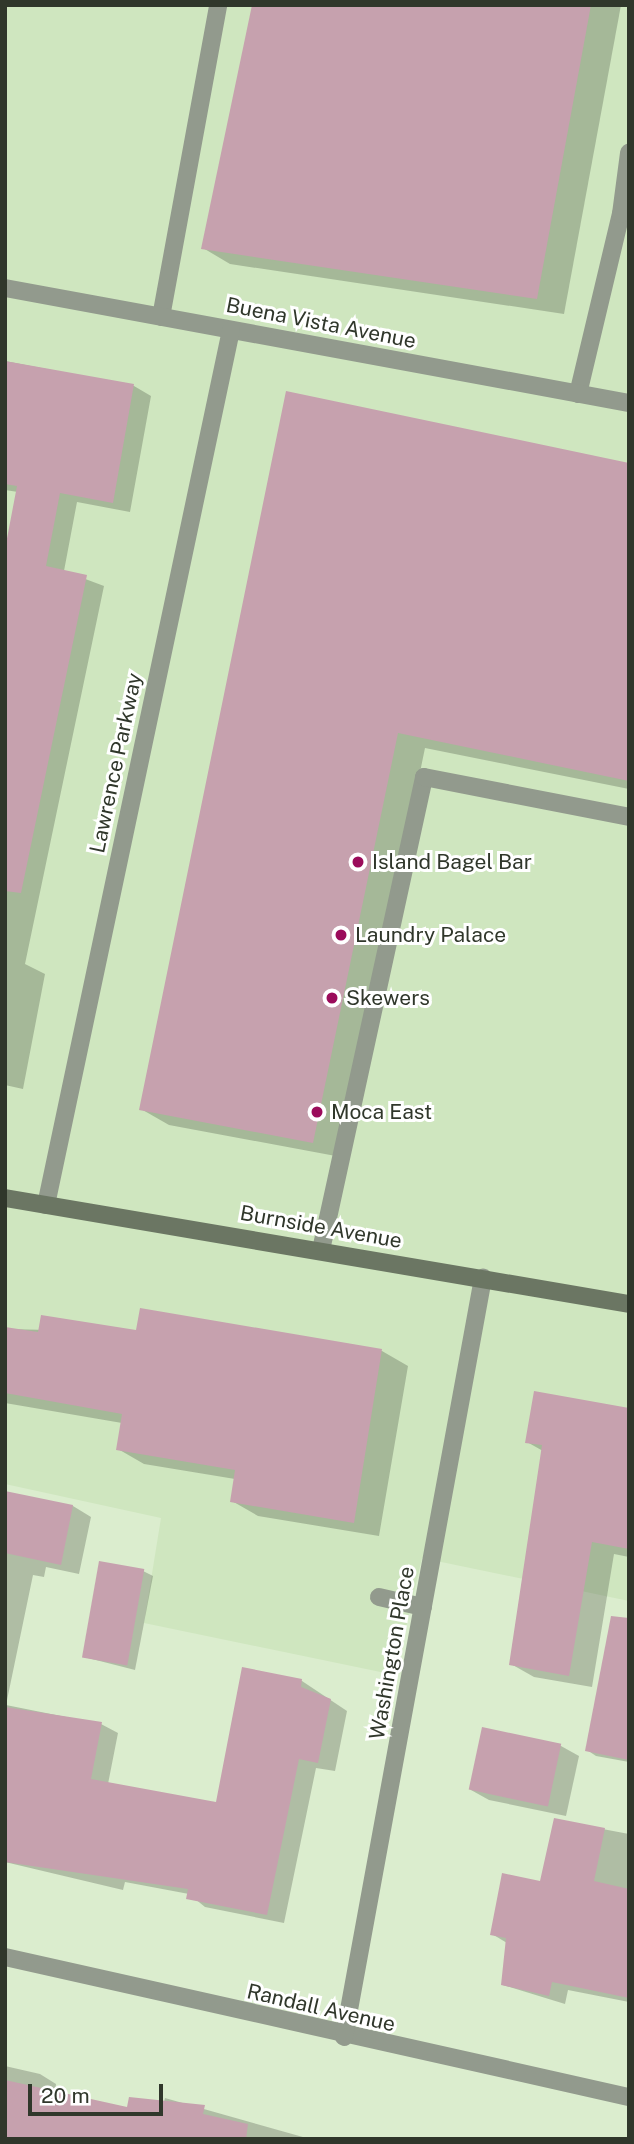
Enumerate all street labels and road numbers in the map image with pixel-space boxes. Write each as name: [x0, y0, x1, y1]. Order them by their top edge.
street label: Buena Vista Avenue: [224, 292, 418, 354]
street label: Lawrence Parkway: [85, 671, 147, 855]
street label: Burnside Avenue: [238, 1200, 404, 1254]
street label: Washington Place: [364, 1564, 420, 1742]
street label: Randall Avenue: [244, 1979, 398, 2037]

